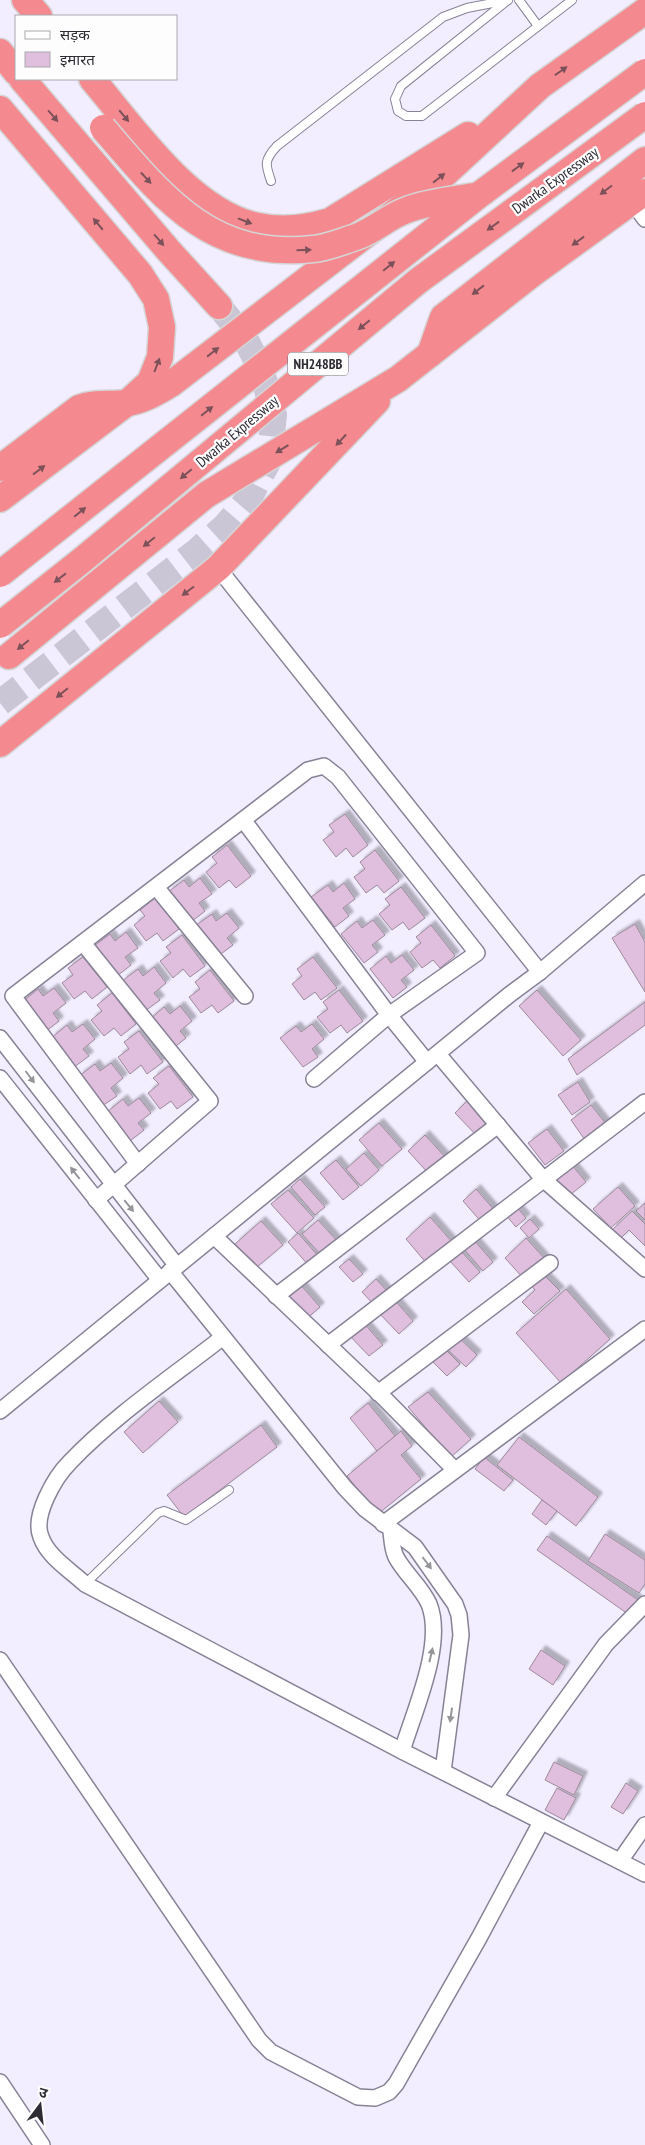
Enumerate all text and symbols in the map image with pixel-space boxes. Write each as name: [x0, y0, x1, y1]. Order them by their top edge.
legend: [15, 15, 178, 80]
text: सड़क: [60, 25, 90, 44]
text: इमारत: [60, 50, 95, 69]
one-way arrow: [554, 65, 567, 76]
one-way arrow: [48, 109, 59, 122]
one-way arrow: [118, 109, 129, 122]
street label: Dwarka Expressway: [508, 142, 602, 218]
one-way arrow: [511, 162, 525, 172]
one-way arrow: [141, 172, 152, 185]
one-way arrow: [432, 173, 446, 183]
one-way arrow: [599, 185, 613, 195]
one-way arrow: [237, 218, 252, 225]
one-way arrow: [92, 219, 104, 231]
one-way arrow: [486, 221, 499, 231]
one-way arrow: [153, 233, 165, 245]
one-way arrow: [572, 235, 585, 245]
one-way arrow: [296, 245, 312, 253]
one-way arrow: [382, 261, 396, 271]
one-way arrow: [471, 285, 485, 295]
one-way arrow: [358, 320, 371, 331]
one-way arrow: [207, 346, 220, 357]
road number: NH248BB: [288, 352, 348, 376]
one-way arrow: [154, 358, 161, 373]
street label: Dwarka Expressway: [192, 391, 282, 471]
one-way arrow: [200, 405, 213, 416]
one-way arrow: [335, 434, 347, 446]
one-way arrow: [275, 445, 288, 454]
one-way arrow: [32, 465, 46, 475]
one-way arrow: [179, 469, 192, 480]
one-way arrow: [73, 507, 86, 518]
one-way arrow: [142, 537, 155, 548]
one-way arrow: [54, 572, 67, 583]
one-way arrow: [181, 586, 195, 596]
one-way arrow: [17, 639, 30, 650]
one-way arrow: [56, 688, 69, 699]
one-way arrow: [24, 1070, 35, 1083]
one-way arrow: [70, 1167, 81, 1180]
one-way arrow: [123, 1199, 134, 1212]
one-way arrow: [422, 1556, 432, 1570]
one-way arrow: [427, 1647, 435, 1662]
one-way arrow: [447, 1708, 455, 1724]
north arrow: [15, 2080, 65, 2130]
text: उ: [37, 2083, 50, 2102]

